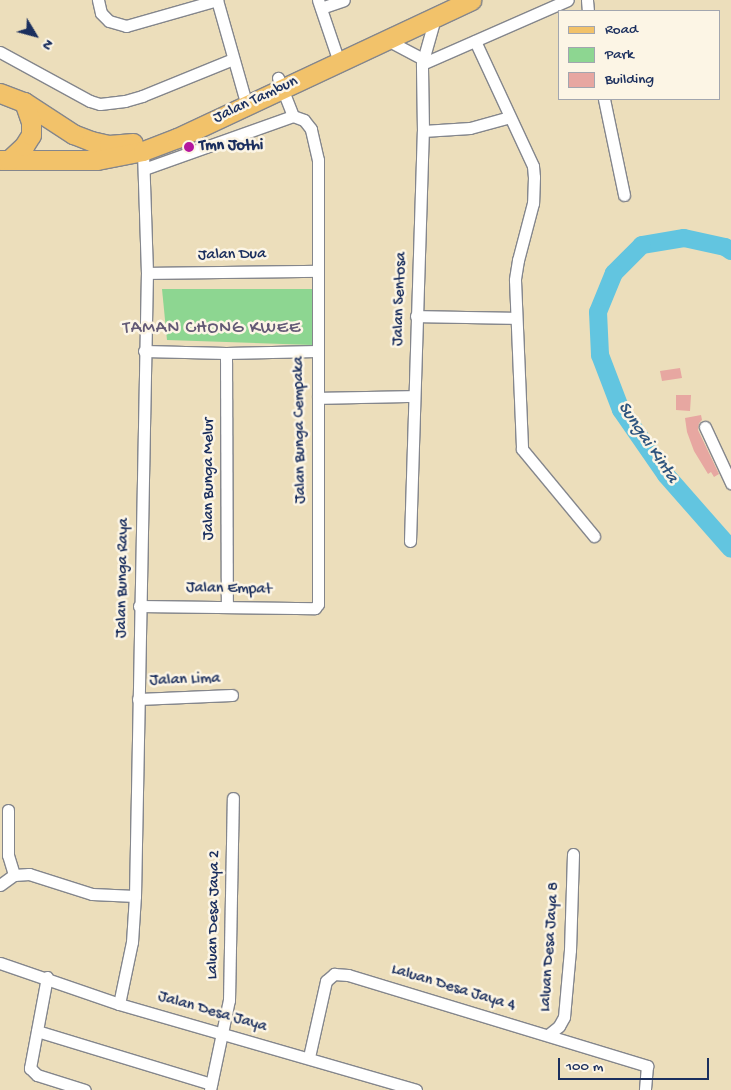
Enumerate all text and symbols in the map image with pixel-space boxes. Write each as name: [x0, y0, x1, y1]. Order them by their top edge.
north arrow: [10, 10, 60, 60]
legend: [558, 10, 721, 100]
text: Road: [605, 21, 638, 39]
text: N: [38, 36, 57, 53]
text: Park: [605, 46, 634, 64]
text: Building: [605, 71, 654, 89]
street label: Jalan Tambun: [211, 73, 301, 129]
place label: Tmn Jothi: [199, 137, 263, 157]
marker: Tmn Jothi: [183, 141, 195, 153]
street label: Jalan Dua: [198, 246, 266, 266]
street label: Jalan Sentosa: [390, 252, 412, 346]
district label: TAMAN CHONG KWEE: [121, 318, 303, 340]
street label: Jalan Bunga Cempaka: [290, 356, 312, 504]
water label: Sungai Kinta: [612, 398, 682, 488]
street label: Jalan Bunga Melur: [200, 418, 220, 540]
street label: Jalan Bunga Raya: [113, 518, 135, 638]
street label: Jalan Empat: [186, 580, 272, 600]
street label: Jalan Lima: [149, 670, 221, 692]
street label: Laluan Desa Jaya 2: [204, 850, 226, 980]
street label: Laluan Desa Jaya 8: [537, 882, 565, 1012]
street label: Laluan Desa Jaya 4: [389, 961, 517, 1017]
street label: Jalan Desa Jaya: [155, 988, 269, 1038]
scale bar: [561, 1048, 712, 1080]
text: 100 m: [566, 1058, 603, 1076]

